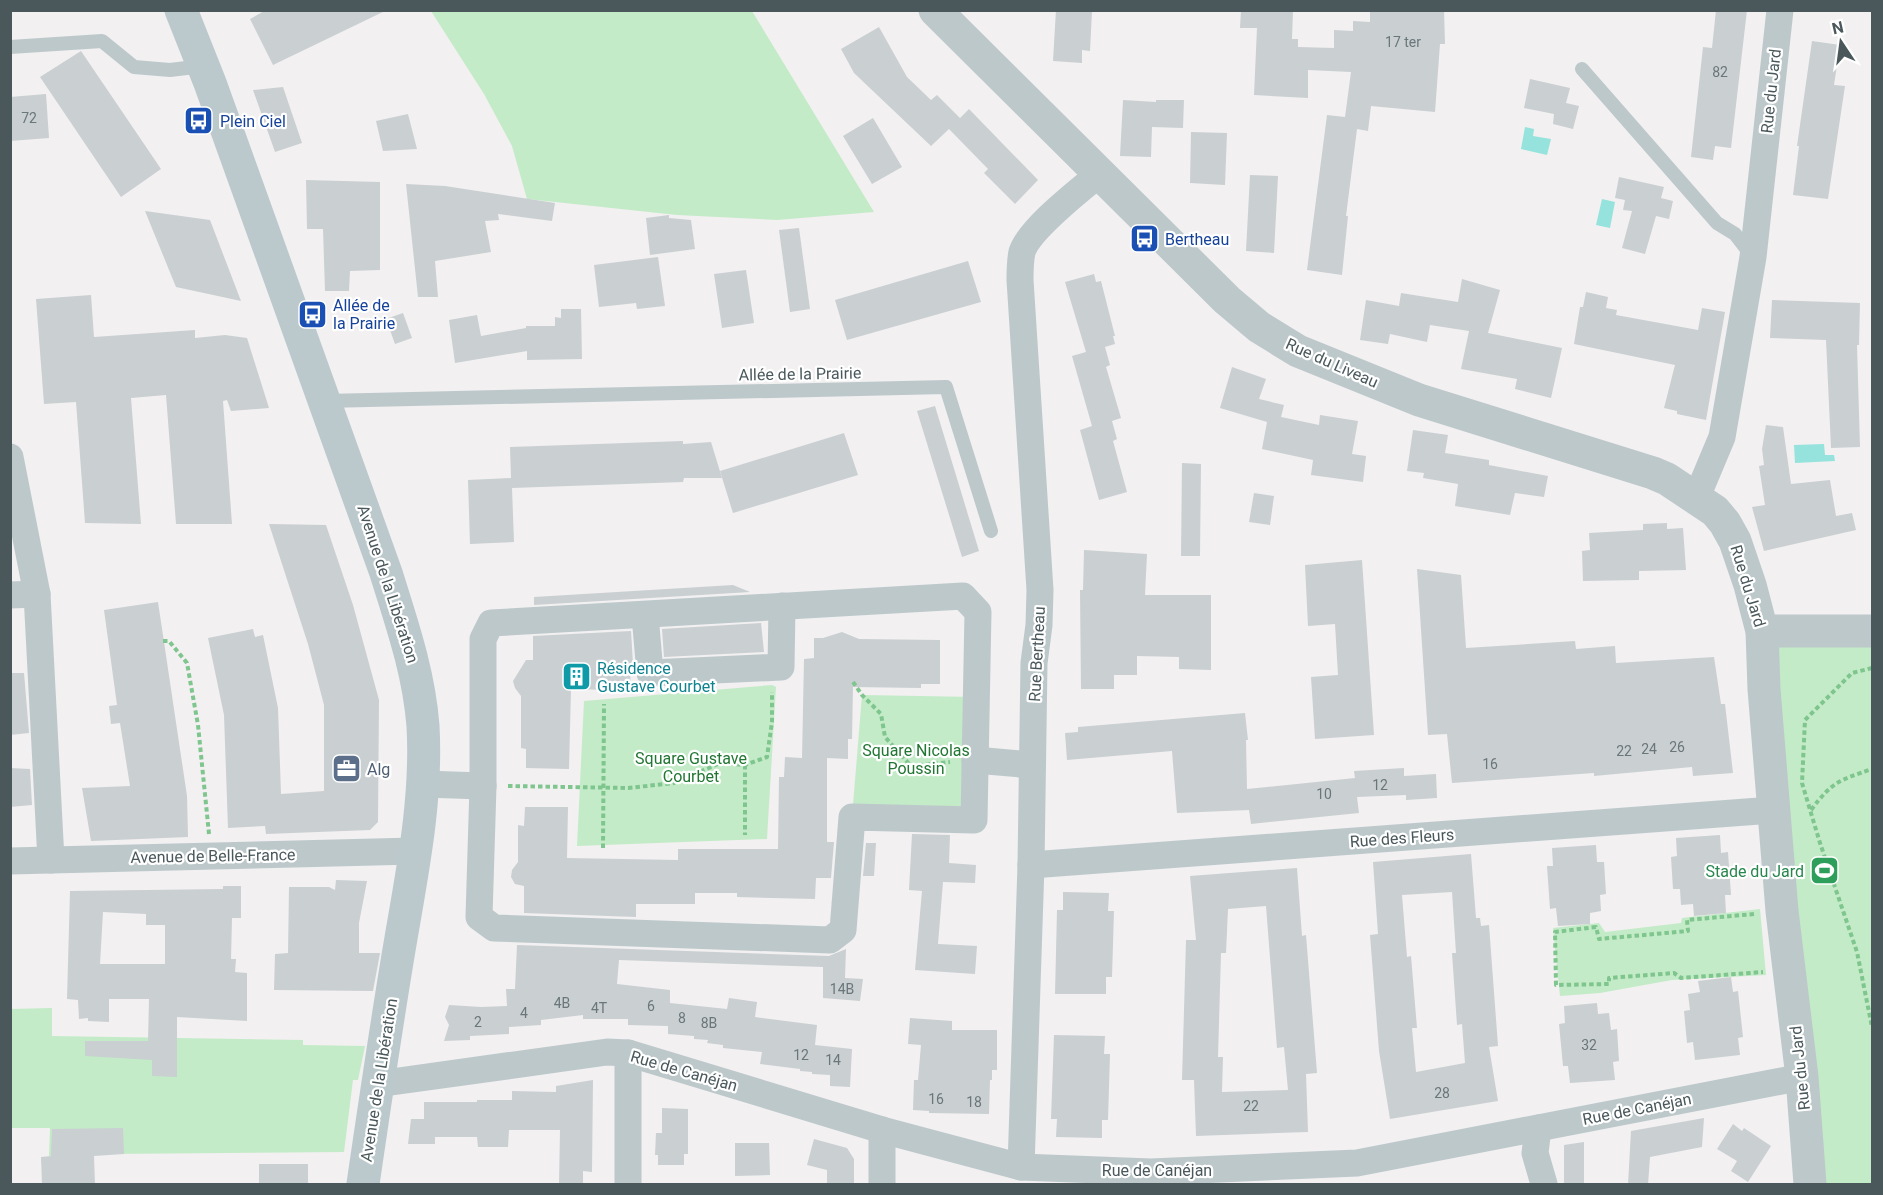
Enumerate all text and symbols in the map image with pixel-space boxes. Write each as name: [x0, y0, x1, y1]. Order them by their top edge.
north arrow: [1811, 12, 1871, 72]
text: N: [1830, 17, 1845, 38]
house number: 17 ter: [1385, 34, 1421, 50]
street label: Rue du Jard: [1757, 48, 1785, 134]
house number: 82: [1712, 64, 1728, 80]
bus stop icon: Plein Ciel: [183, 105, 215, 137]
house number: 72: [21, 110, 37, 126]
place label: Plein Ciel: [220, 112, 286, 131]
bus stop icon: Bertheau: [1128, 223, 1160, 255]
place label: Bertheau: [1165, 230, 1229, 249]
place label: Allée de la Prairie: [333, 296, 395, 333]
bus stop icon: Allée de la Prairie: [296, 298, 328, 330]
street label: Rue du Liveau: [1283, 334, 1381, 392]
street label: Allée de la Prairie: [738, 363, 862, 385]
street label: Avenue de la Libération: [353, 503, 423, 665]
street label: Rue du Jard: [1727, 543, 1769, 629]
street label: Rue Bertheau: [1025, 606, 1049, 702]
place label: Résidence Gustave Courbet: [597, 659, 715, 696]
building icon: Résidence Gustave Courbet: [560, 661, 592, 693]
house number: 26: [1669, 739, 1685, 755]
park label: Square Nicolas Poussin: [862, 741, 970, 778]
house number: 24: [1641, 741, 1657, 757]
house number: 22: [1616, 743, 1632, 759]
park label: Square Gustave Courbet: [635, 749, 747, 786]
office icon: Alg: [330, 753, 362, 785]
house number: 16: [1482, 756, 1498, 772]
place label: Alg: [367, 760, 390, 779]
house number: 12: [1372, 777, 1388, 793]
house number: 10: [1316, 786, 1332, 802]
street label: Rue des Fleurs: [1349, 825, 1455, 851]
street label: Avenue de Belle-France: [130, 845, 296, 867]
sports icon: Stade du Jard: [1809, 855, 1841, 887]
place label: Stade du Jard: [1705, 862, 1804, 881]
house number: 14B: [830, 981, 854, 997]
house number: 4B: [554, 995, 570, 1011]
street label: Avenue de la Libération: [357, 997, 401, 1163]
house number: 6: [647, 998, 655, 1014]
house number: 4T: [591, 1000, 608, 1016]
house number: 4: [520, 1005, 528, 1021]
house number: 8: [678, 1010, 686, 1026]
house number: 2: [474, 1014, 482, 1030]
house number: 8B: [701, 1015, 717, 1031]
street label: Rue du Jard: [1786, 1025, 1814, 1111]
house number: 32: [1581, 1037, 1597, 1053]
street label: Rue de Canéjan: [628, 1047, 740, 1095]
house number: 12: [793, 1047, 809, 1063]
house number: 14: [825, 1052, 841, 1068]
house number: 28: [1434, 1085, 1450, 1101]
street label: Rue de Canéjan: [1581, 1089, 1693, 1129]
house number: 16: [928, 1091, 944, 1107]
house number: 18: [966, 1094, 982, 1110]
house number: 22: [1243, 1098, 1259, 1114]
street label: Rue de Canéjan: [1102, 1161, 1212, 1180]

